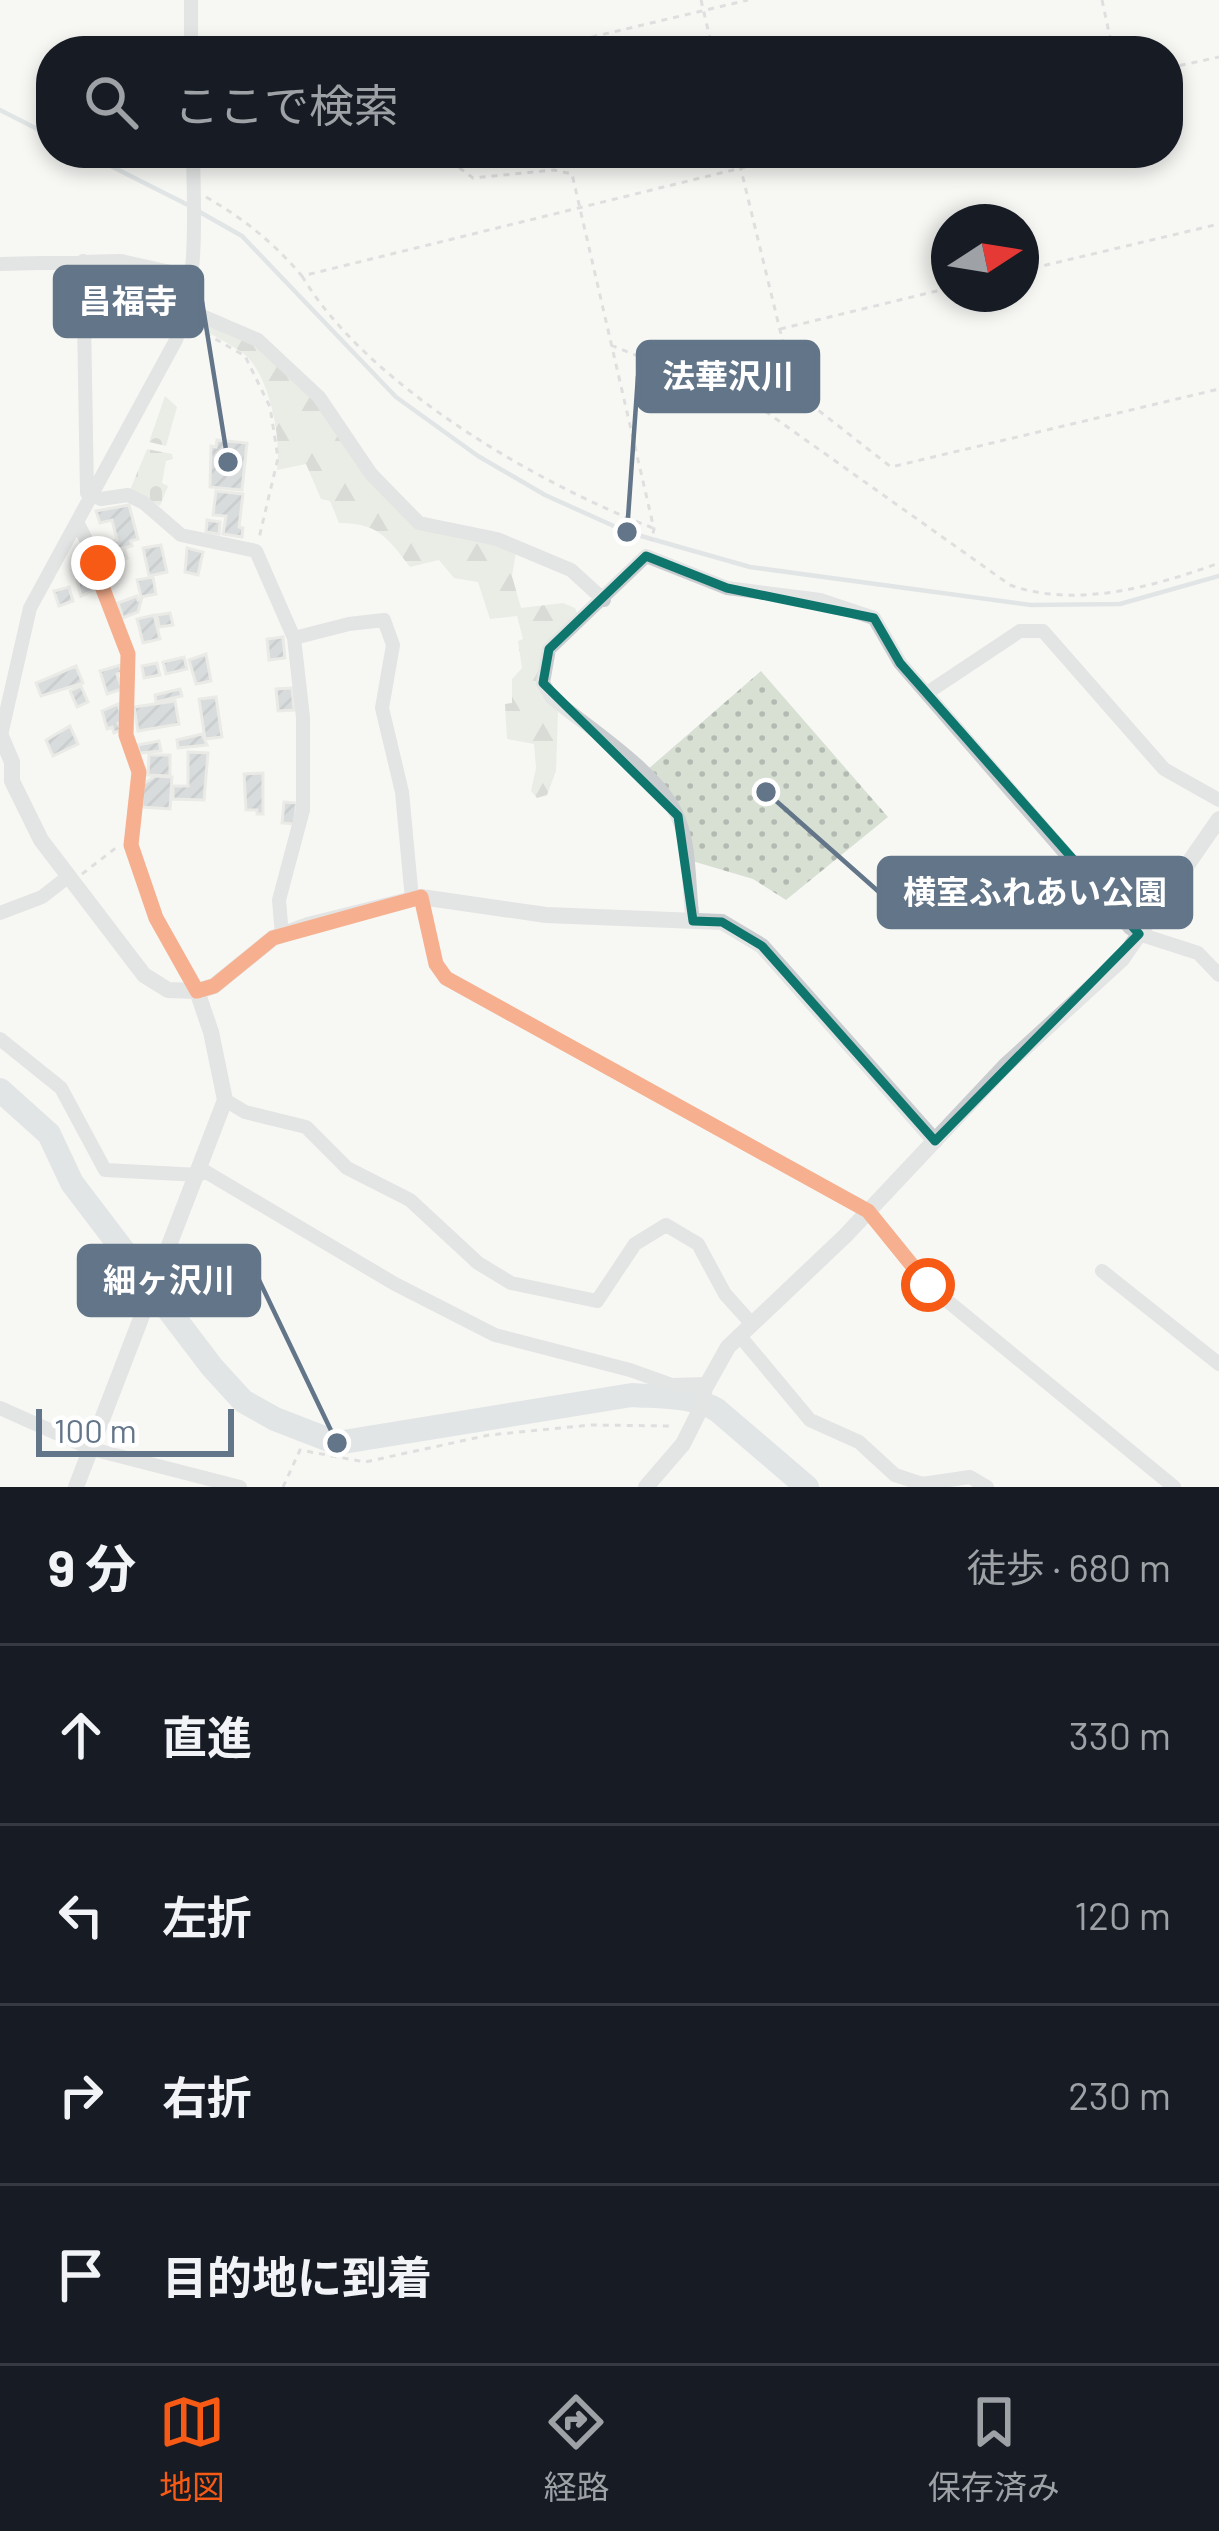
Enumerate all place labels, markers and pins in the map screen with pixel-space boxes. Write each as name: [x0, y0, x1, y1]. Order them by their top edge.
callout: 昌福寺: [55, 267, 202, 336]
callout: 法華沢川: [638, 342, 818, 411]
callout: 横室ふれあい公園: [879, 858, 1191, 927]
callout: 細ヶ沢川: [79, 1246, 259, 1315]

